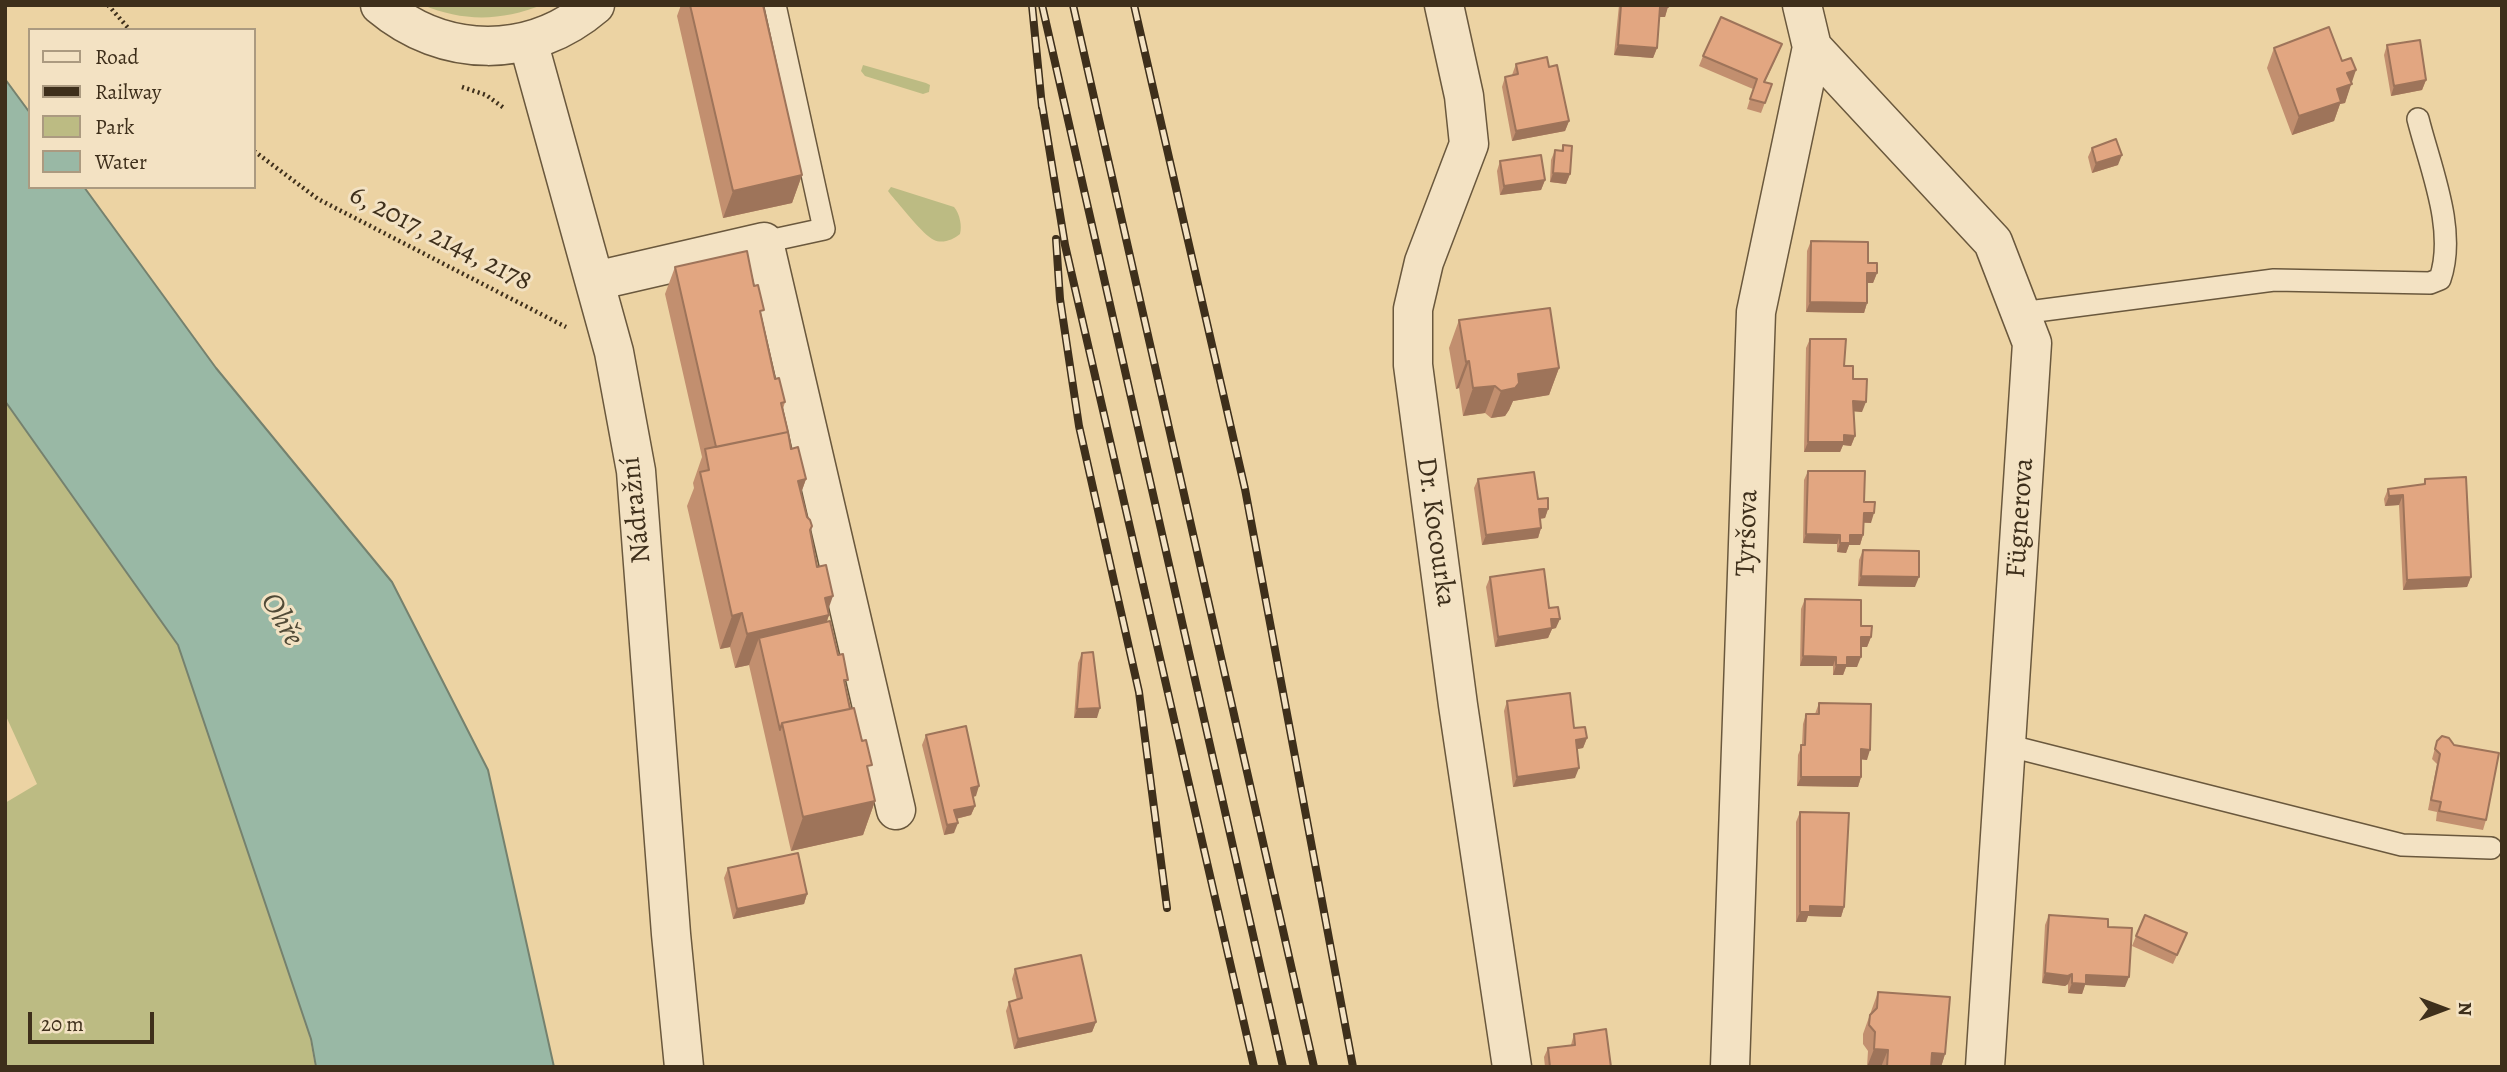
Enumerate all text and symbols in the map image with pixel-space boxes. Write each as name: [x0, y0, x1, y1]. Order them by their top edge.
legend: [28, 28, 256, 189]
text: Road: [95, 43, 139, 71]
text: Railway: [95, 78, 161, 106]
text: Park: [95, 113, 134, 141]
text: Water: [95, 148, 147, 176]
street label: 6, 2017, 2144, 2178: [343, 179, 537, 299]
street label: Nádražní: [615, 455, 659, 565]
street label: Dr. Kocourka: [1408, 455, 1462, 609]
street label: Fügnerova: [2000, 457, 2042, 579]
street label: Tyršova: [1730, 489, 1766, 577]
water label: Ohře: [252, 587, 310, 653]
north arrow: [2409, 974, 2479, 1044]
scale bar: [32, 998, 158, 1042]
text: N: [2452, 1002, 2478, 1016]
text: 20 m: [41, 1010, 84, 1038]

